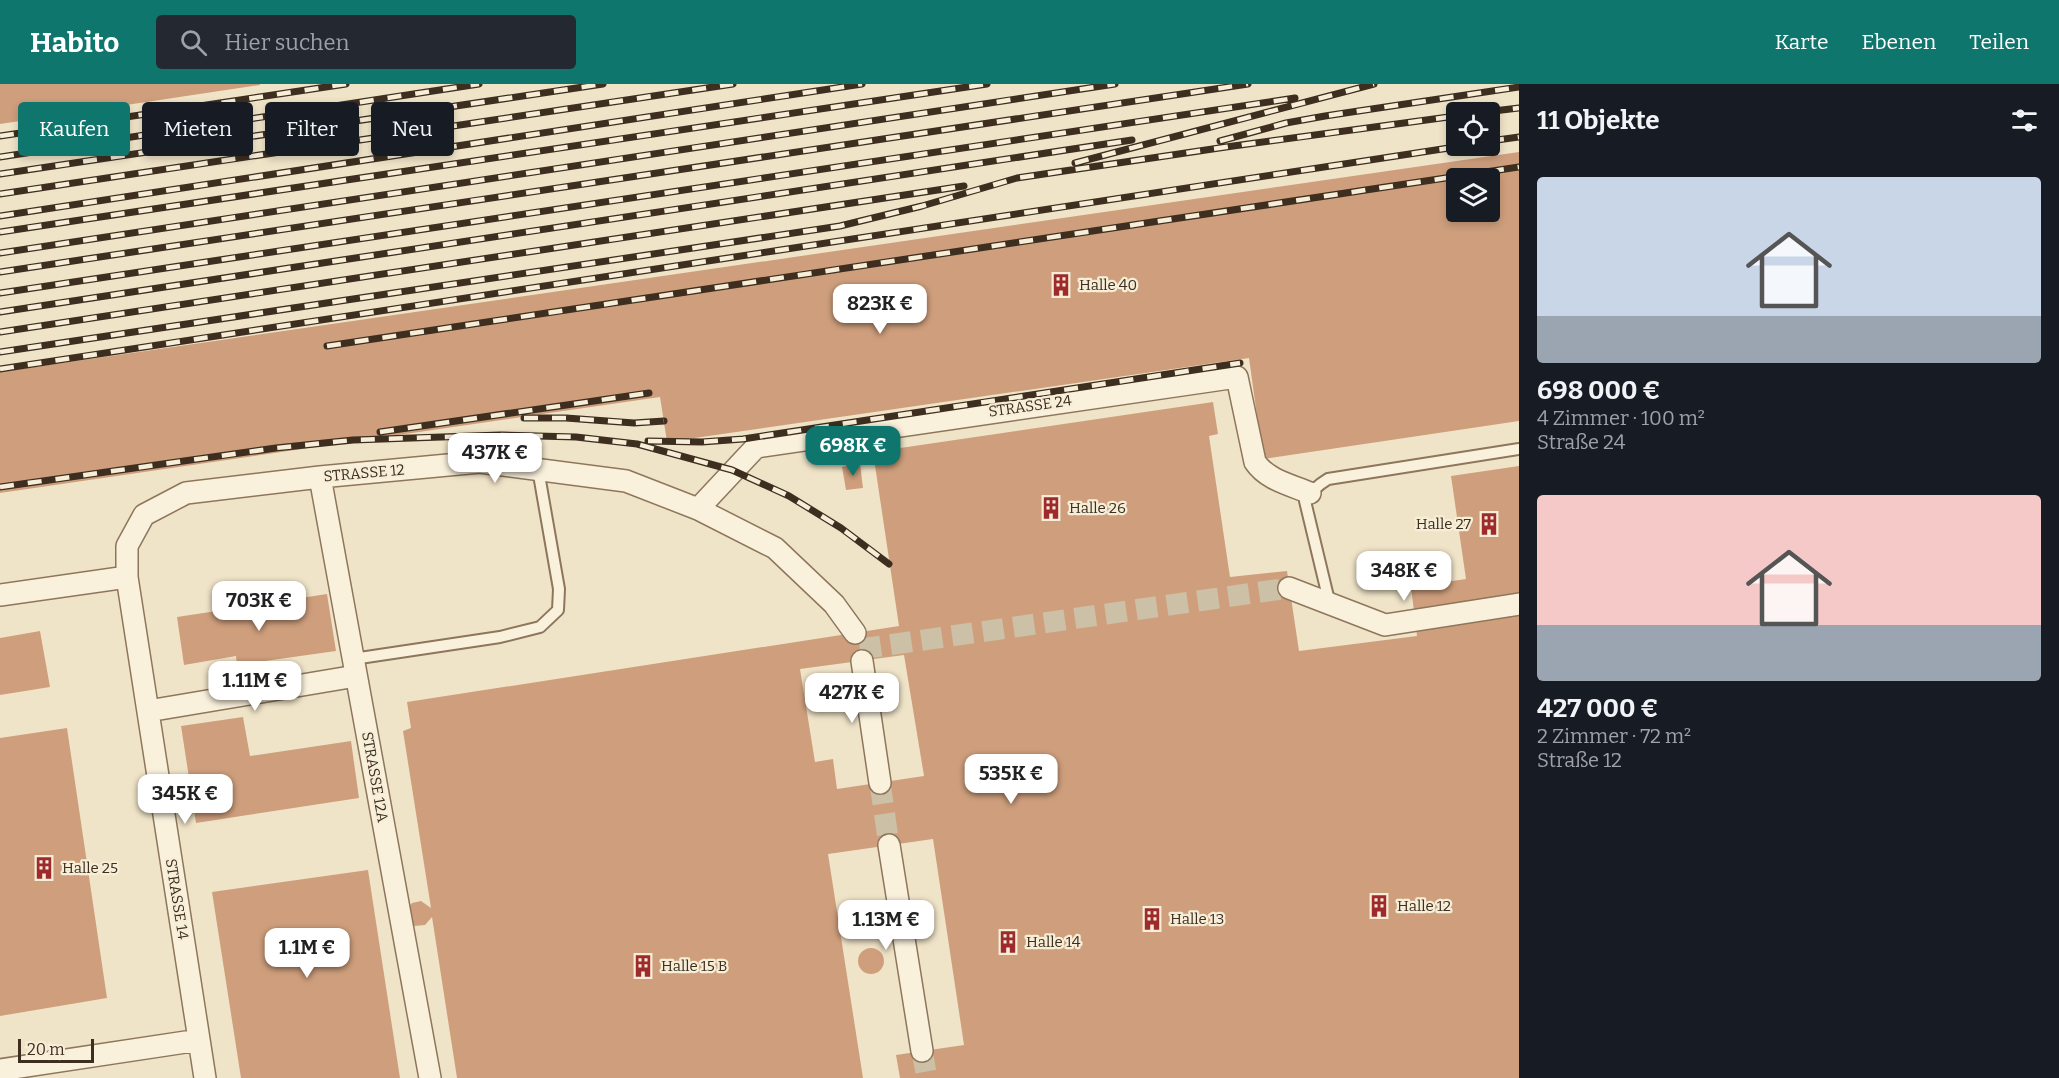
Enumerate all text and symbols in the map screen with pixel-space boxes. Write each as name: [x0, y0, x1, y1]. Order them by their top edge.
search box: [156, 15, 576, 69]
text: Habito: [30, 26, 120, 59]
icon: search: [177, 26, 210, 59]
text: Hier suchen: [225, 29, 349, 56]
text: Karte: [1775, 29, 1828, 55]
text: Ebenen: [1861, 29, 1936, 55]
text: Teilen: [1969, 29, 2029, 55]
chip: Kaufen: [18, 102, 130, 156]
chip: Mieten: [142, 102, 253, 156]
chip: Filter: [265, 102, 359, 156]
chip: Neu: [371, 102, 454, 156]
map controls: [1446, 102, 1500, 222]
button: locate: [1446, 102, 1500, 156]
icon: filters: [2008, 104, 2041, 137]
text: 11 Objekte: [1537, 105, 1660, 136]
button: layers: [1446, 168, 1500, 222]
icon: home: [1735, 216, 1843, 324]
building icon: Halle 40: [1048, 272, 1074, 298]
place label: Halle 40: [1079, 276, 1137, 294]
pin: 823K €: [831, 284, 929, 335]
text: 823K €: [847, 291, 913, 315]
text: 698 000 €: [1537, 375, 1660, 406]
street label: STRASSE 24: [987, 391, 1073, 421]
text: 4 Zimmer · 100 m²: [1537, 406, 1705, 430]
pin: 698K €: [804, 426, 902, 477]
text: Straße 24: [1537, 430, 1625, 454]
pin: 437K €: [446, 433, 544, 484]
text: 698K €: [819, 433, 887, 457]
text: 437K €: [462, 440, 528, 464]
street label: STRASSE 12: [323, 460, 405, 486]
building icon: Halle 26: [1038, 495, 1064, 521]
place label: Halle 26: [1069, 499, 1126, 517]
building icon: Halle 27: [1476, 511, 1502, 537]
place label: Halle 27: [1416, 515, 1471, 533]
icon: home: [1735, 534, 1843, 642]
pin: 348K €: [1355, 551, 1453, 602]
text: 348K €: [1370, 558, 1438, 582]
pin: 703K €: [210, 581, 308, 632]
text: 703K €: [226, 588, 292, 612]
pin: 1.11M €: [200, 661, 310, 712]
text: 1.11M €: [222, 668, 288, 692]
pin: 427K €: [803, 673, 901, 724]
text: 427K €: [819, 680, 885, 704]
text: 427 000 €: [1537, 693, 1658, 724]
text: 2 Zimmer · 72 m²: [1537, 724, 1691, 748]
street label: STRASSE 12A: [358, 730, 392, 824]
text: Straße 12: [1537, 748, 1622, 772]
pin: 535K €: [962, 754, 1060, 805]
text: 535K €: [979, 761, 1043, 785]
pin: 345K €: [136, 774, 234, 825]
text: 345K €: [152, 781, 218, 805]
building icon: Halle 25: [31, 855, 57, 881]
street label: STRASSE 14: [162, 857, 192, 941]
place label: Halle 25: [62, 859, 118, 877]
building icon: Halle 12: [1366, 893, 1392, 919]
place label: Halle 12: [1397, 897, 1451, 915]
pin: 1.13M €: [831, 900, 941, 951]
building icon: Halle 13: [1139, 906, 1165, 932]
text: 1.13M €: [852, 907, 920, 931]
place label: Halle 13: [1170, 910, 1224, 928]
pin: 1.1M €: [258, 928, 356, 979]
building icon: Halle 14: [995, 929, 1021, 955]
place label: Halle 14: [1026, 933, 1081, 951]
text: 1.1M €: [279, 935, 335, 959]
building icon: Halle 15 B: [630, 953, 656, 979]
place label: Halle 15 B: [661, 957, 728, 975]
scale bar: [18, 1036, 94, 1064]
text: 20 m: [27, 1040, 64, 1059]

